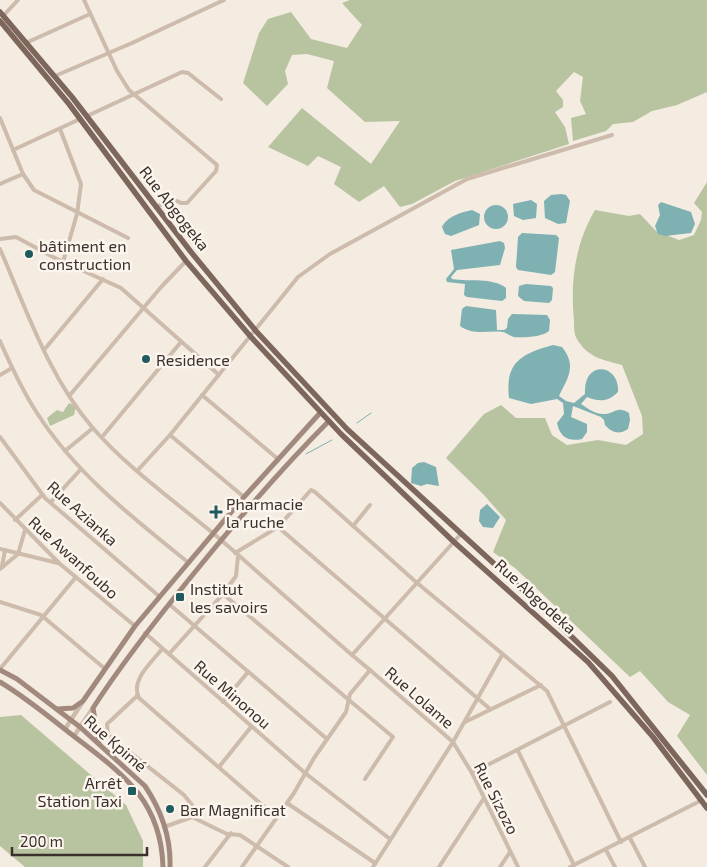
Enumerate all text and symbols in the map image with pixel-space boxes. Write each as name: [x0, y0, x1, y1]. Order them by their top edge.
street label: Rue Abgogeka: [136, 162, 214, 254]
place label: bâtiment en construction: [39, 236, 131, 273]
marker: bâtiment en construction: [23, 248, 35, 260]
place label: Residence: [156, 350, 230, 369]
marker: Residence: [140, 353, 152, 365]
street label: Rue Azianka: [44, 477, 122, 549]
place label: Pharmacie la ruche: [226, 494, 303, 531]
marker: Pharmacie la ruche: [210, 506, 222, 518]
street label: Rue Awanfoubo: [25, 512, 123, 602]
street label: Rue Abgodeka: [492, 555, 580, 637]
place label: Institut les savoirs: [190, 579, 268, 616]
marker: Institut les savoirs: [174, 591, 186, 603]
street label: Rue Minonou: [191, 656, 275, 732]
street label: Rue Lolame: [382, 662, 458, 732]
street label: Rue Kpimé: [81, 711, 151, 775]
street label: Rue Sizozo: [471, 759, 523, 837]
place label: Arrêt Station Taxi: [38, 773, 122, 810]
marker: Arrêt Station Taxi: [126, 785, 138, 797]
place label: Bar Magnificat: [180, 800, 286, 819]
marker: Bar Magnificat: [164, 803, 176, 815]
scale bar: [12, 824, 148, 856]
text: 200 m: [20, 832, 63, 850]

